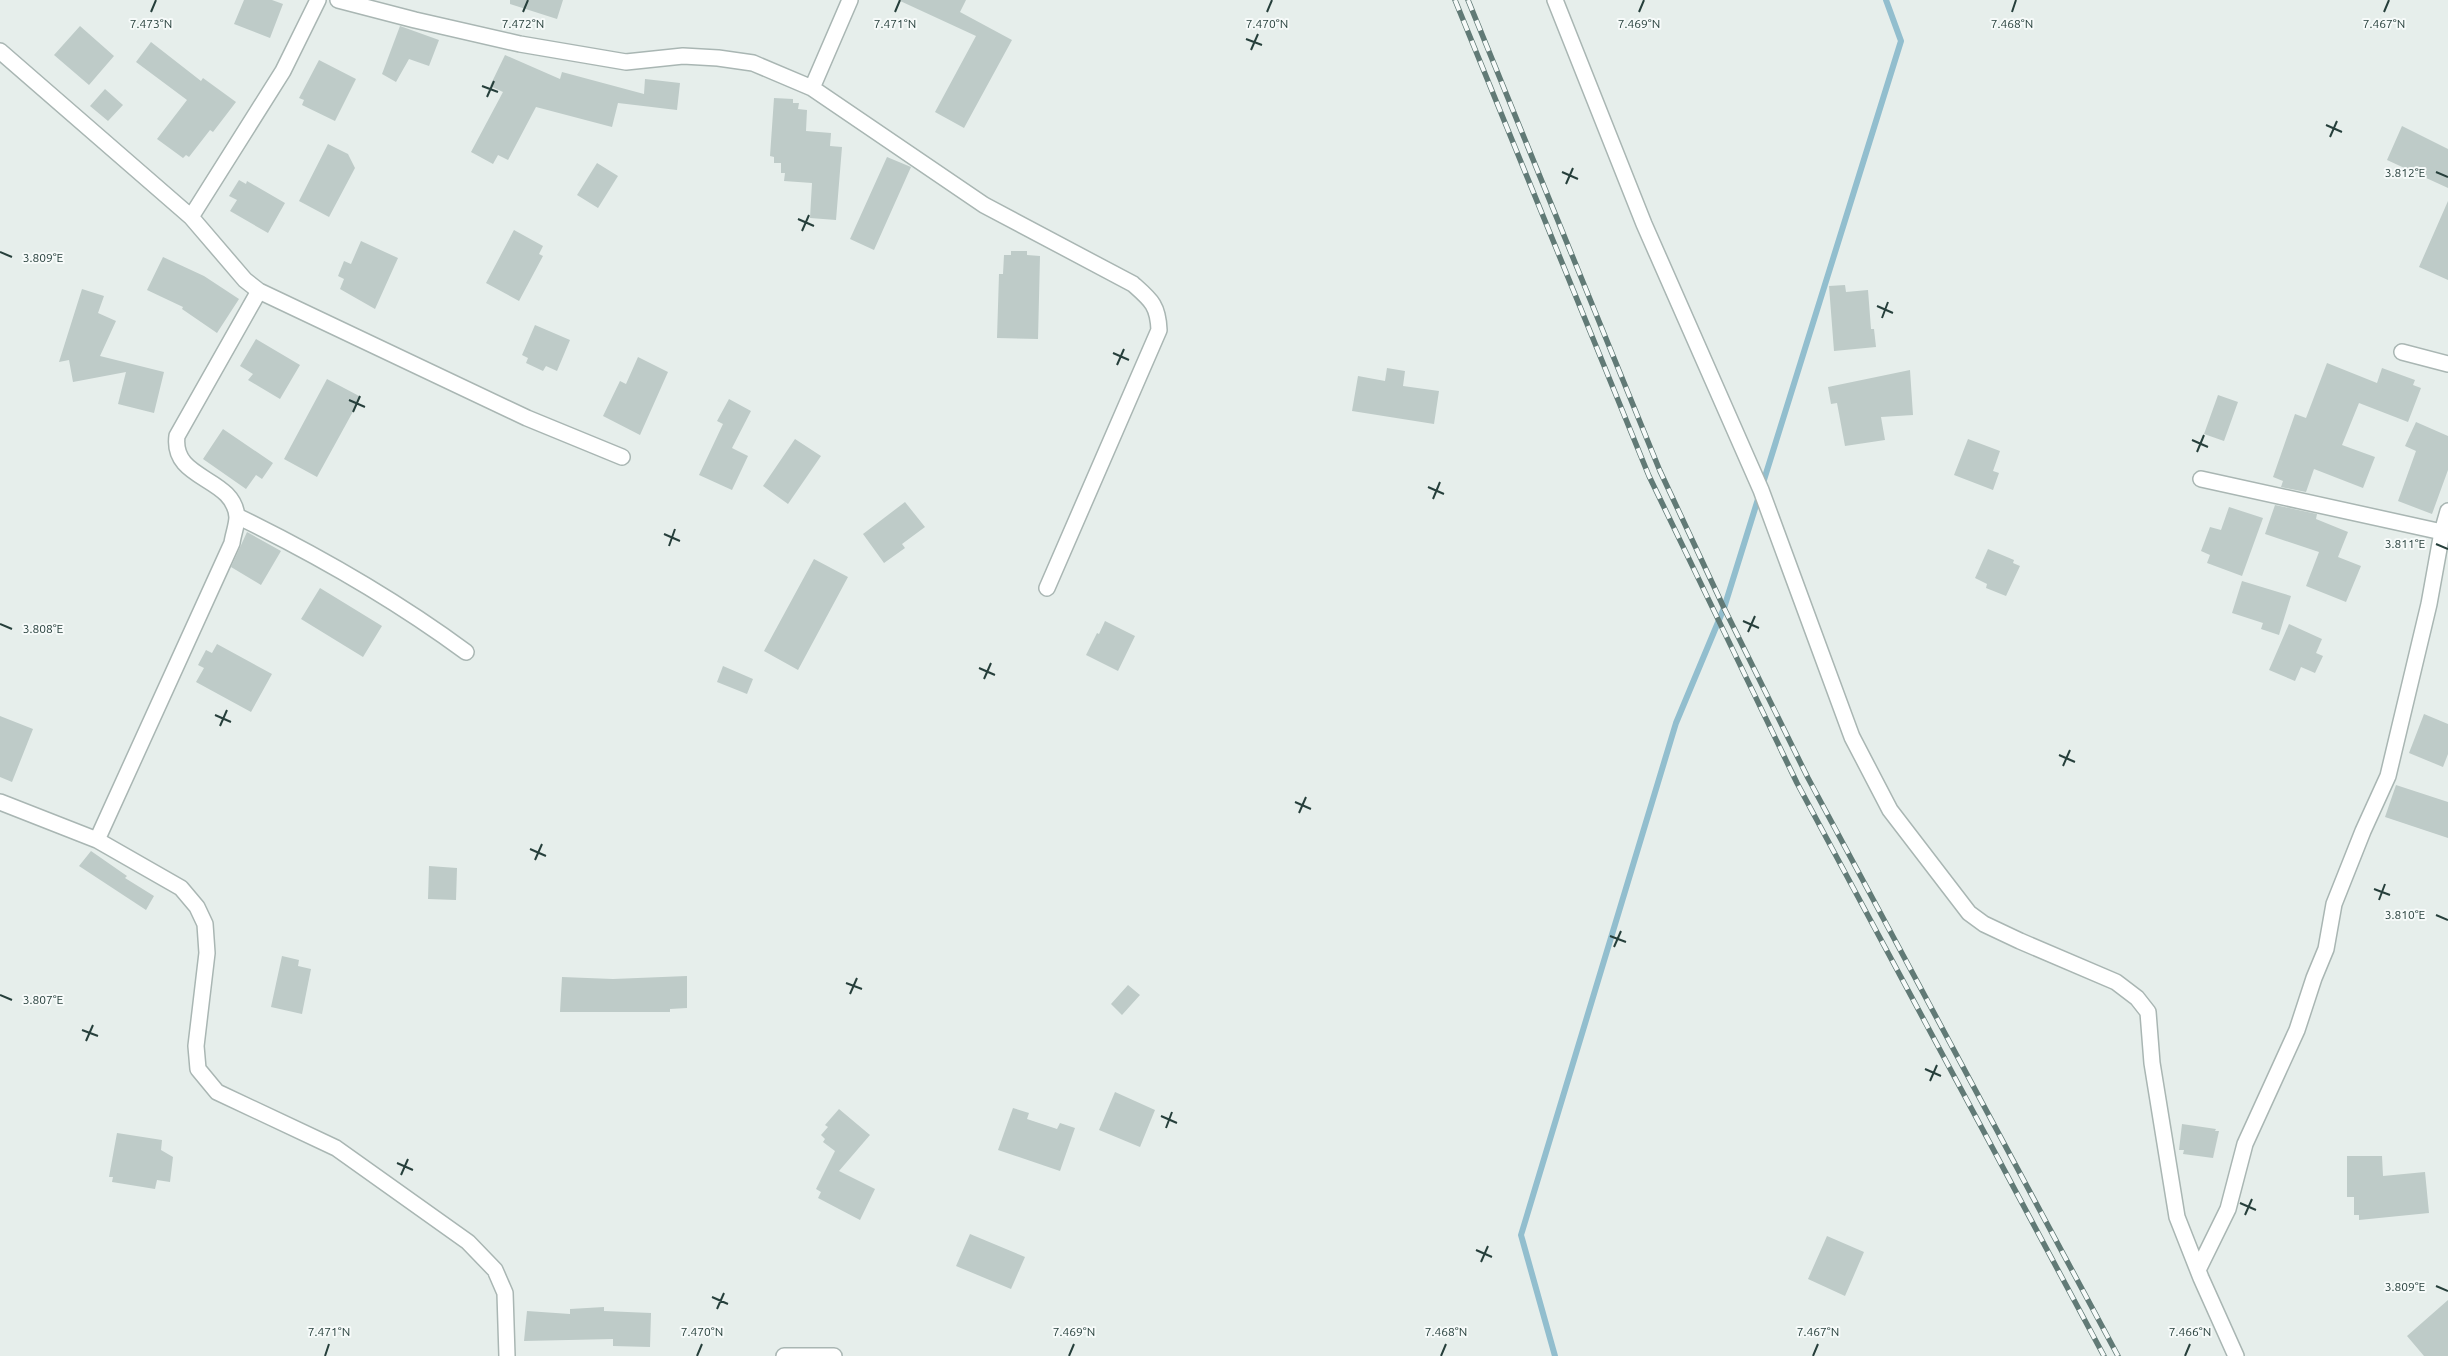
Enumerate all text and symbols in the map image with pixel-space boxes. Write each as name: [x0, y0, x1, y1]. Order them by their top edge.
text: 7.473°N: [130, 17, 172, 30]
text: 7.472°N: [502, 17, 544, 30]
text: 7.471°N: [874, 17, 916, 30]
text: 7.470°N: [1246, 17, 1288, 30]
text: 7.469°N: [1618, 17, 1660, 30]
text: 7.468°N: [1991, 17, 2033, 30]
text: 7.467°N: [2363, 17, 2405, 30]
text: 3.812°E: [2385, 166, 2426, 179]
text: 3.809°E: [23, 251, 64, 264]
text: 3.811°E: [2385, 537, 2426, 550]
text: 3.808°E: [23, 622, 64, 635]
text: 3.810°E: [2385, 908, 2426, 921]
text: 3.807°E: [23, 993, 64, 1006]
text: 3.809°E: [2385, 1280, 2426, 1293]
text: 7.471°N: [308, 1325, 350, 1338]
text: 7.470°N: [681, 1325, 723, 1338]
text: 7.469°N: [1053, 1325, 1095, 1338]
text: 7.468°N: [1425, 1325, 1467, 1338]
text: 7.467°N: [1797, 1325, 1839, 1338]
text: 7.466°N: [2169, 1325, 2211, 1338]

